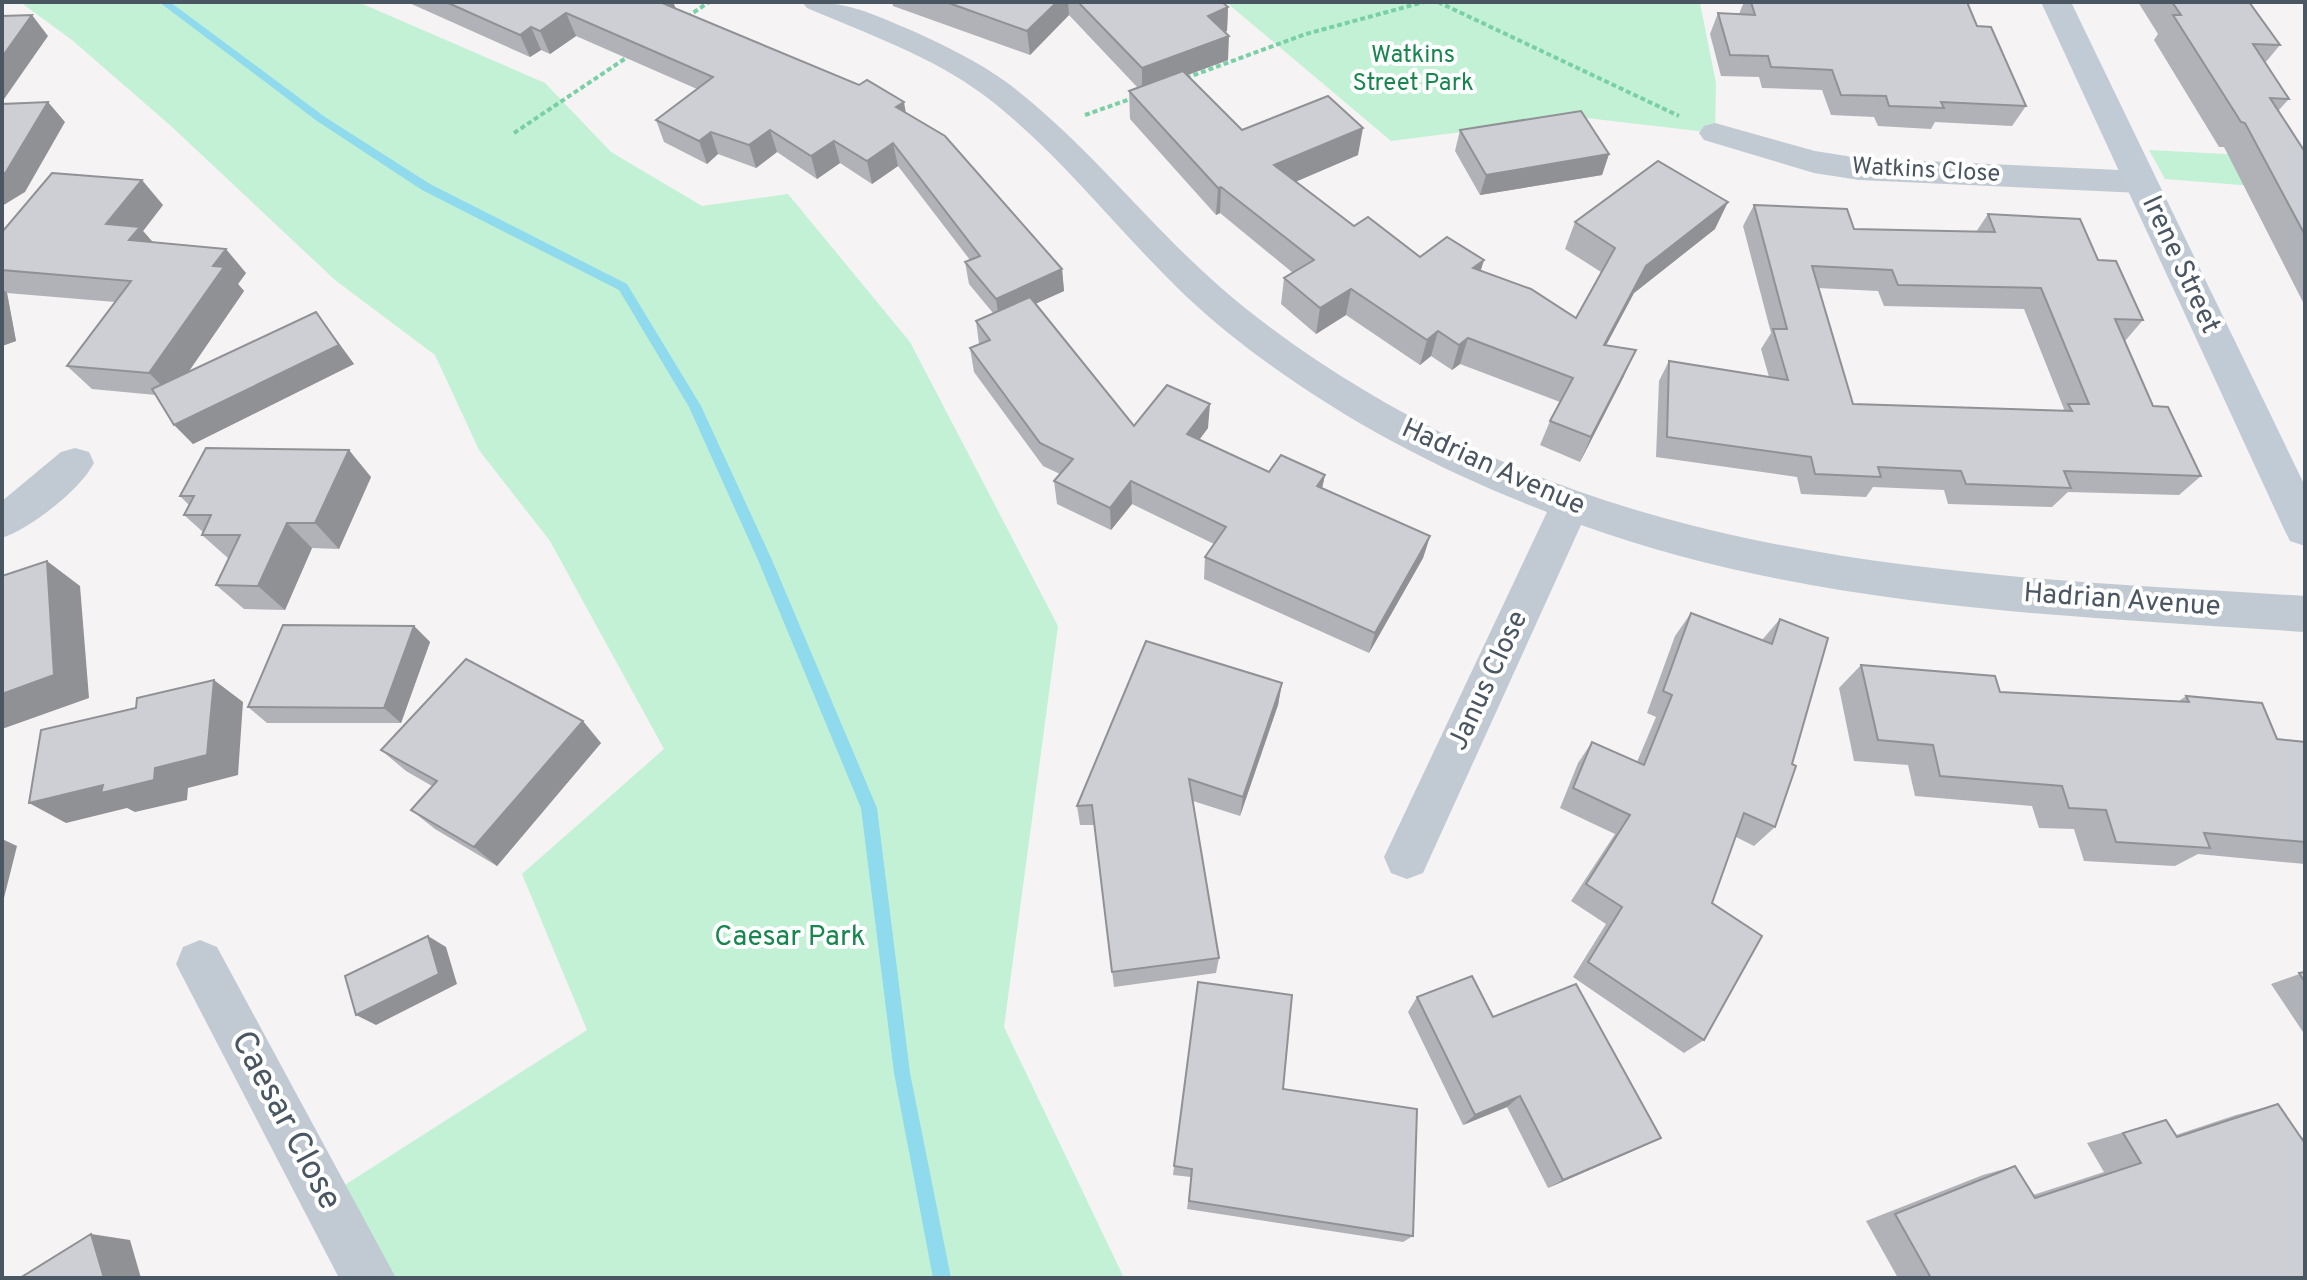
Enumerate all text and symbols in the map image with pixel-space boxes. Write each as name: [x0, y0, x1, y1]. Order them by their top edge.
park label: Watkins Street Park: [1352, 41, 1474, 99]
street label: Watkins Close: [1851, 152, 2001, 190]
street label: Irene Street: [2132, 190, 2228, 340]
street label: Hadrian Avenue: [1395, 411, 1591, 525]
street label: Hadrian Avenue: [2022, 576, 2222, 626]
street label: Janus Close: [1441, 605, 1537, 757]
park label: Caesar Park: [714, 920, 866, 956]
street label: Caesar Close: [220, 1024, 350, 1218]

